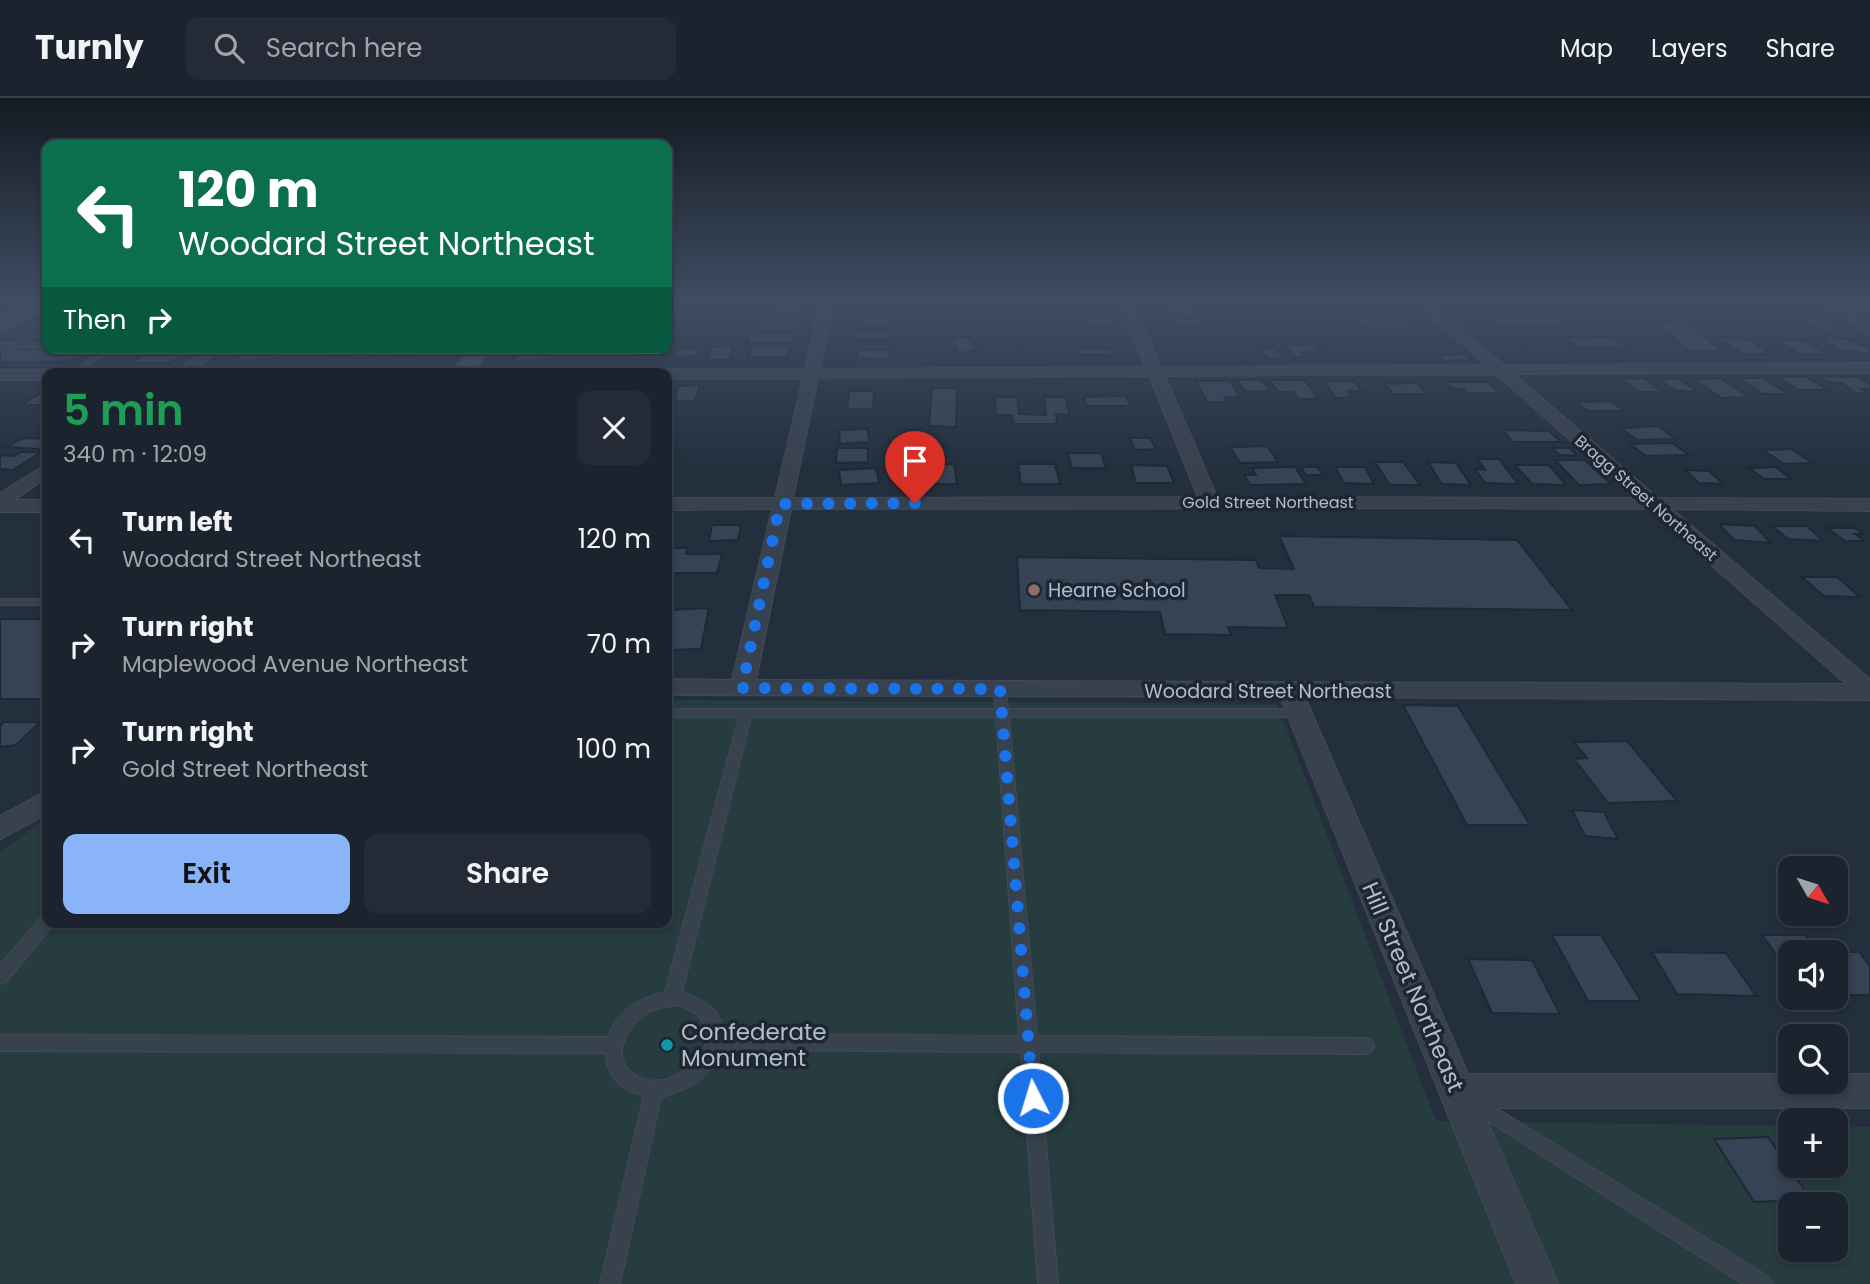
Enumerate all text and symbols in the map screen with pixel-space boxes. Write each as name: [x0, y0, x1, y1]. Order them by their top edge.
search box: [186, 17, 676, 80]
text: Turnly: [35, 24, 144, 71]
icon: search: [210, 29, 248, 67]
text: Search here: [266, 30, 422, 66]
text: Map: [1560, 32, 1613, 65]
text: Layers: [1651, 32, 1727, 65]
text: Share: [1765, 32, 1835, 65]
text: 120 m: [178, 156, 319, 224]
icon: left: [63, 168, 154, 259]
text: Woodard Street Northeast: [178, 221, 595, 266]
icon: right: [140, 301, 178, 339]
text: Then: [63, 302, 126, 338]
text: 5 min: [63, 381, 184, 440]
button: close: [577, 391, 651, 465]
street label: Bragg Street Northeast: [1570, 430, 1722, 567]
pin: [885, 431, 945, 503]
text: 340 m · 12:09: [63, 438, 207, 470]
icon: arrive: [896, 442, 934, 480]
street label: Gold Street Northeast: [1182, 491, 1354, 514]
text: Turn left: [122, 504, 233, 540]
icon: left: [63, 521, 101, 559]
text: 120 m: [578, 521, 651, 557]
text: Woodard Street Northeast: [122, 543, 421, 575]
place label: Hearne School: [1048, 577, 1186, 604]
marker: Hearne School: [1026, 582, 1042, 598]
text: Turn right: [122, 609, 254, 645]
icon: right: [63, 626, 101, 664]
text: 70 m: [587, 626, 651, 662]
text: Maplewood Avenue Northeast: [122, 648, 468, 680]
street label: Woodard Street Northeast: [1144, 678, 1392, 705]
text: Turn right: [122, 714, 254, 750]
icon: right: [63, 731, 101, 769]
text: 100 m: [576, 731, 651, 767]
text: Gold Street Northeast: [122, 753, 368, 785]
button: Exit: [63, 834, 350, 914]
button: Share: [364, 834, 651, 914]
north arrow: [1778, 856, 1848, 926]
map controls: [1778, 856, 1848, 1262]
street label: Hill Street Northeast: [1354, 877, 1472, 1097]
button: sound: [1778, 940, 1848, 1010]
place label: Confederate Monument: [681, 1016, 827, 1074]
button: search: [1778, 1024, 1848, 1094]
marker: Confederate Monument: [659, 1037, 675, 1053]
position arrow: [996, 1061, 1070, 1135]
button: +: [1778, 1108, 1848, 1178]
button: −: [1778, 1192, 1848, 1262]

